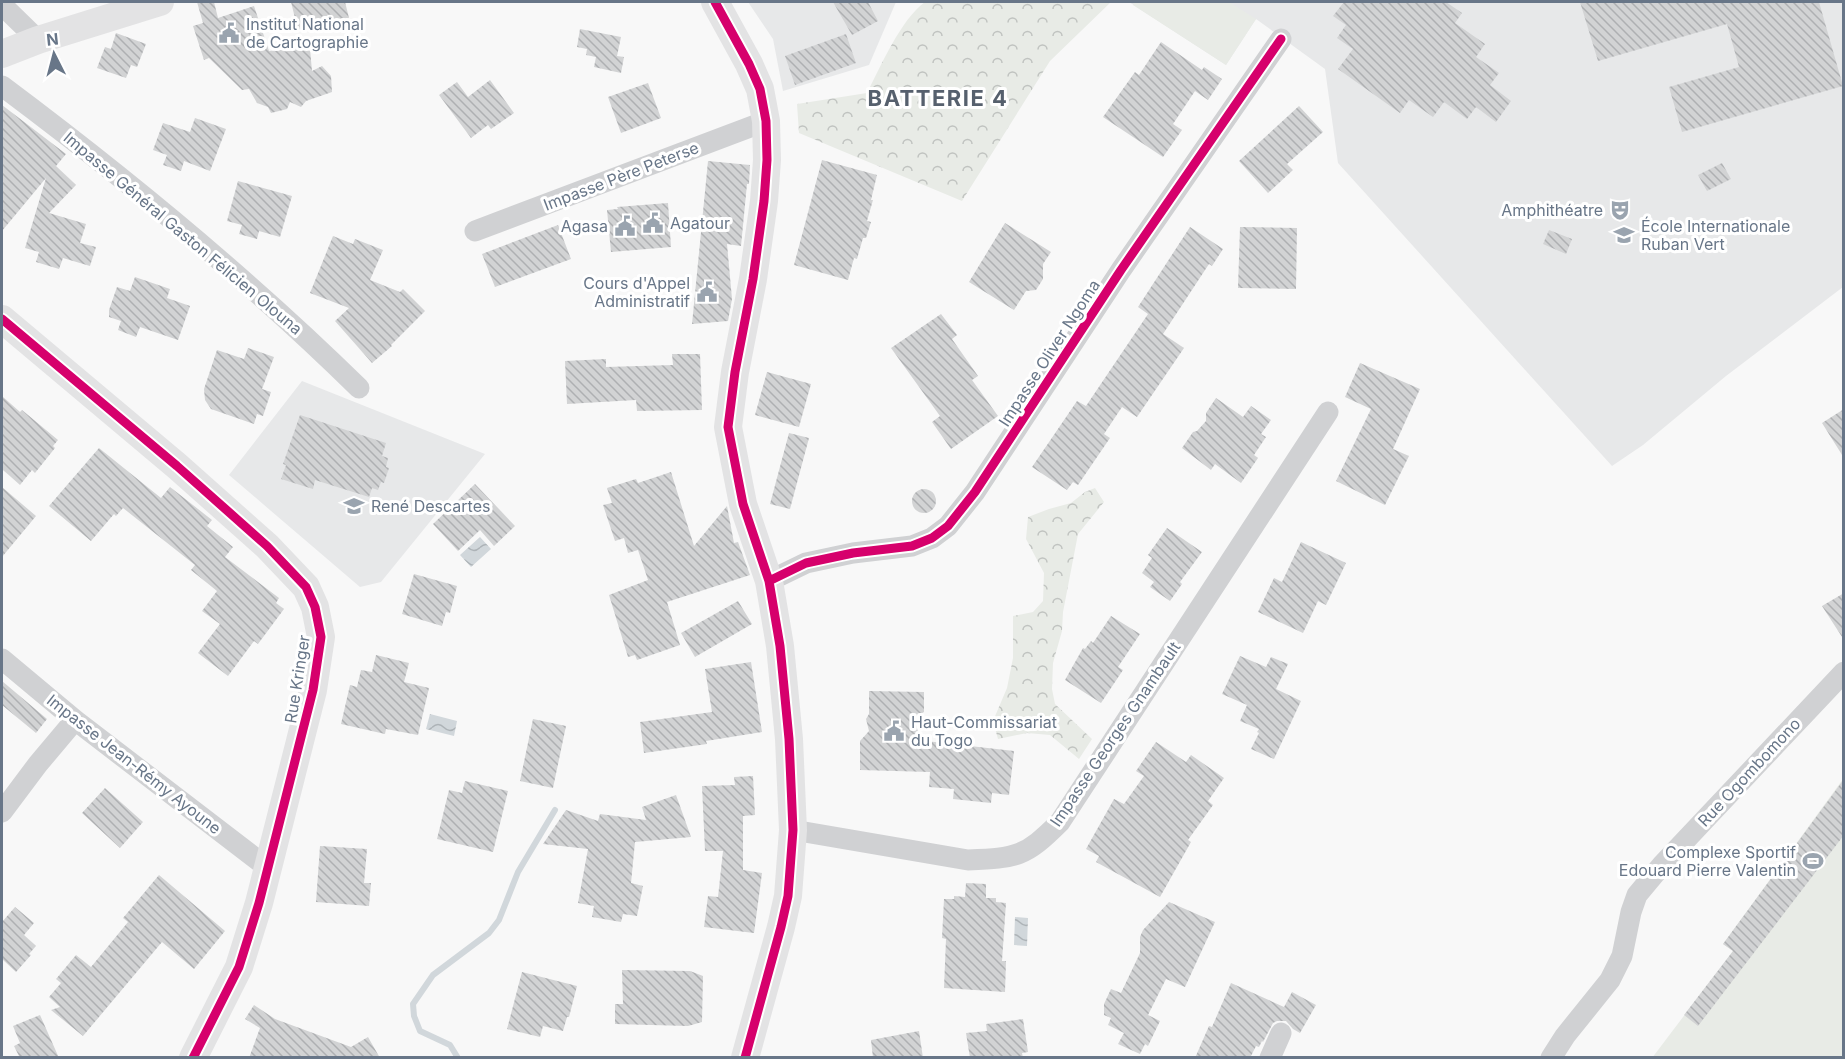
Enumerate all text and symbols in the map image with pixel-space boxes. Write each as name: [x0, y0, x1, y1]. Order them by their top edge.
place label: Institut National de Cartographie: [246, 14, 369, 52]
public building icon: Institut National de Cartographie: [217, 21, 241, 45]
north arrow: [24, 24, 84, 84]
text: N: [45, 28, 60, 50]
district label: BATTERIE 4: [868, 85, 1008, 111]
street label: Impasse Général Gaston Félicien Olouna: [60, 127, 306, 339]
street label: Impasse Père Peterse: [541, 137, 701, 215]
theatre icon: Amphithéatre: [1608, 198, 1632, 222]
place label: Amphithéatre: [1501, 200, 1603, 220]
public building icon: Agatour: [641, 211, 665, 235]
place label: Agatour: [670, 213, 730, 233]
public building icon: Agasa: [613, 214, 637, 238]
place label: Agasa: [561, 216, 608, 236]
place label: École Internationale Ruban Vert: [1641, 216, 1790, 254]
school or university icon: École Internationale Ruban Vert: [1612, 223, 1636, 247]
place label: Cours d'Appel Administratif: [583, 273, 690, 311]
street label: Impasse Oliver Ngoma: [994, 276, 1104, 430]
public building icon: Cours d'Appel Administratif: [695, 280, 719, 304]
school or university icon: René Descartes: [342, 494, 366, 518]
place label: René Descartes: [371, 496, 490, 516]
street label: Rue Kringer: [280, 633, 314, 725]
street label: Impasse Georges Gnambault: [1046, 638, 1184, 830]
street label: Impasse Jean-Rémy Ayoune: [43, 690, 225, 838]
place label: Haut-Commissariat du Togo: [911, 712, 1057, 750]
street label: Rue Ogombomono: [1694, 714, 1804, 830]
public building icon: Haut-Commissariat du Togo: [882, 719, 906, 743]
place label: Complexe Sportif Edouard Pierre Valentin: [1619, 842, 1796, 880]
sports icon: Complexe Sportif Edouard Pierre Valentin: [1801, 849, 1825, 873]

